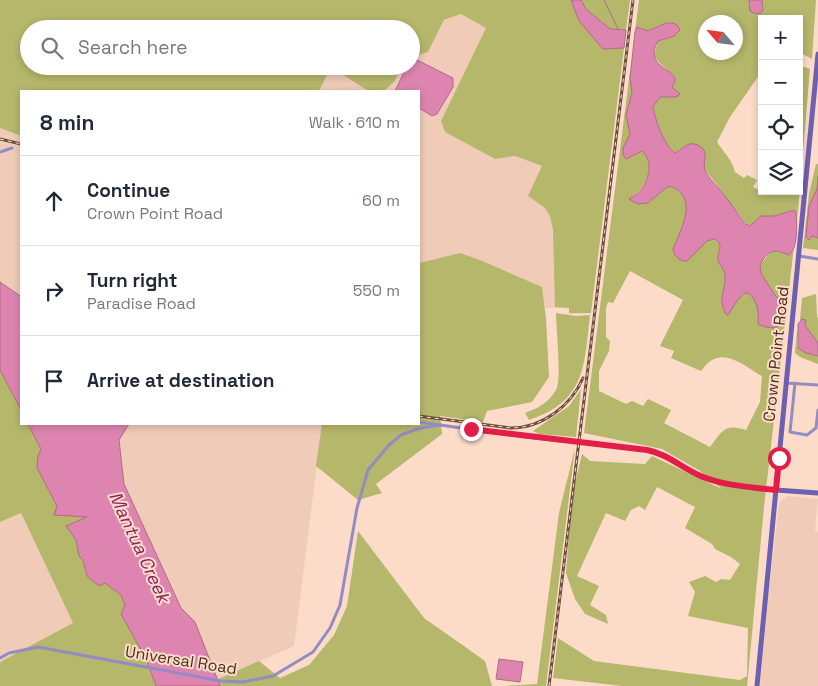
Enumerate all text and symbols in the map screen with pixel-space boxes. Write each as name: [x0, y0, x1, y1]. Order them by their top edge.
north arrow: [698, 15, 743, 60]
map controls: [758, 15, 803, 195]
button: +: [758, 15, 803, 60]
search box: [20, 20, 420, 75]
icon: search: [38, 34, 66, 62]
text: Search here: [78, 35, 188, 60]
button: −: [758, 60, 803, 105]
button: locate: [758, 105, 803, 150]
text: 8 min: [40, 109, 94, 136]
text: Walk · 610 m: [309, 112, 400, 133]
button: layers: [758, 150, 803, 195]
text: Continue: [87, 178, 170, 203]
icon: ahead: [40, 187, 68, 215]
text: 60 m: [362, 190, 400, 211]
text: Crown Point Road: [87, 203, 223, 224]
text: Turn right: [87, 268, 177, 293]
icon: right: [40, 277, 68, 305]
text: 550 m: [353, 280, 400, 301]
street label: Crown Point Road: [758, 285, 794, 423]
text: Paradise Road: [87, 293, 196, 314]
icon: arrive: [40, 367, 68, 395]
text: Arrive at destination: [87, 368, 275, 393]
route end: [460, 418, 483, 441]
route start: [768, 447, 791, 470]
water label: Mantua Creek: [104, 488, 177, 608]
street label: Universal Road: [124, 641, 238, 679]

